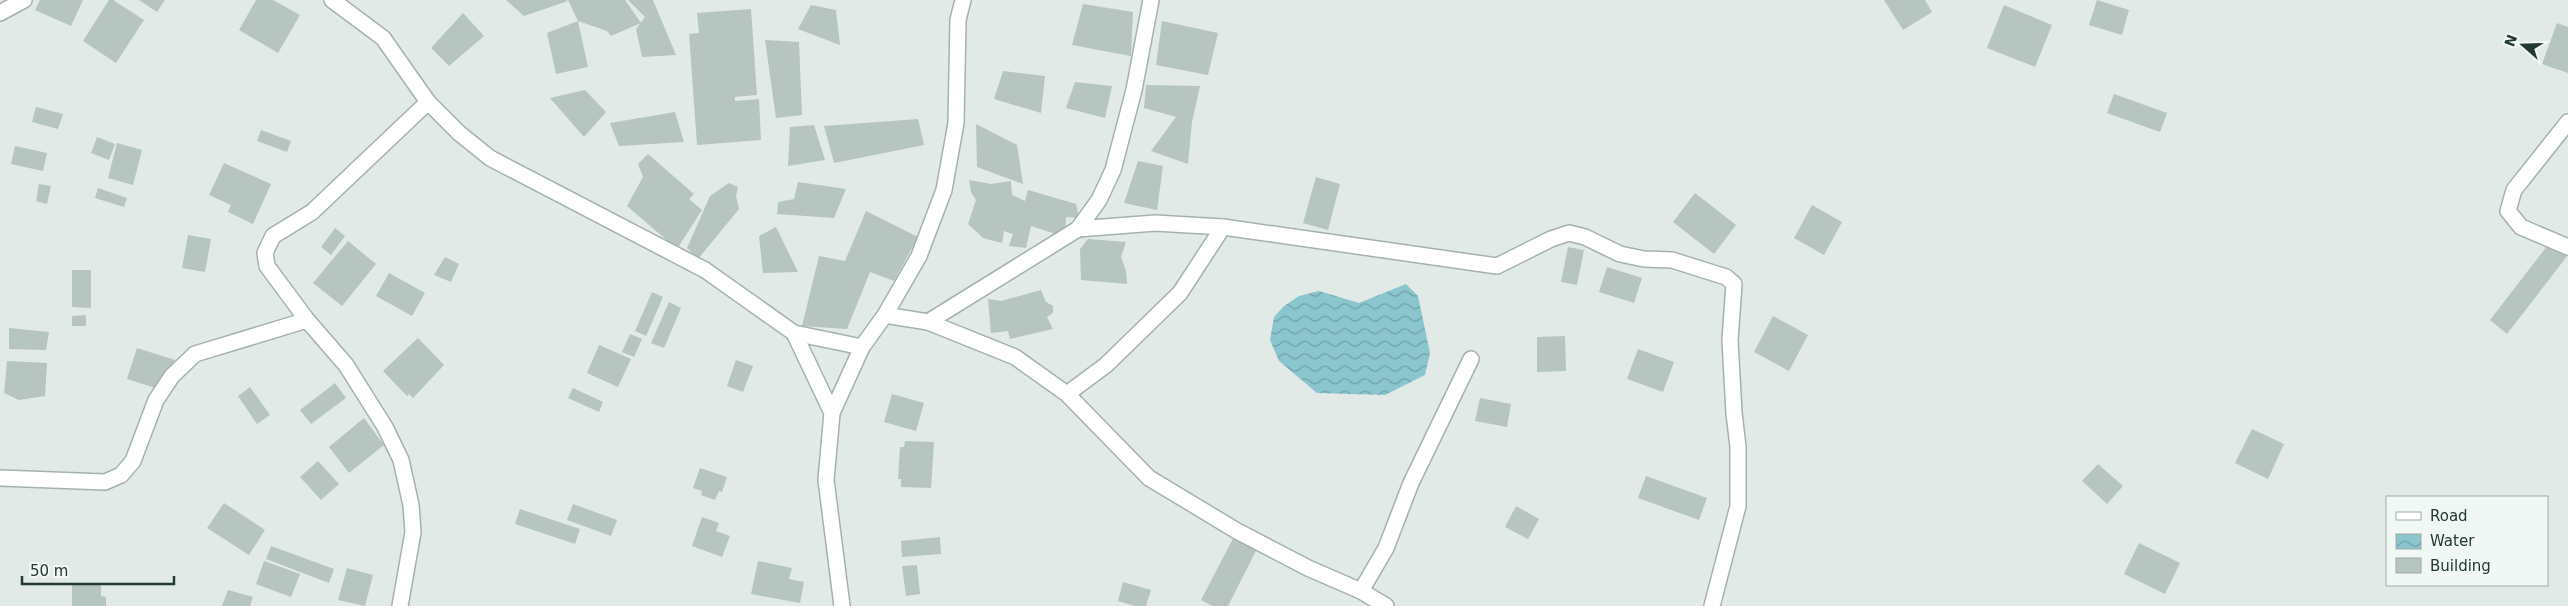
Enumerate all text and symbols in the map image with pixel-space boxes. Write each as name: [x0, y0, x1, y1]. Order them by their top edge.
north arrow: [2498, 20, 2548, 70]
text: N: [2501, 32, 2520, 49]
legend: [2386, 496, 2548, 586]
text: Road: [2430, 507, 2468, 525]
text: Water: [2430, 532, 2475, 550]
scale bar: [22, 554, 175, 586]
text: Building: [2430, 557, 2491, 575]
text: 50 m: [30, 562, 68, 580]

